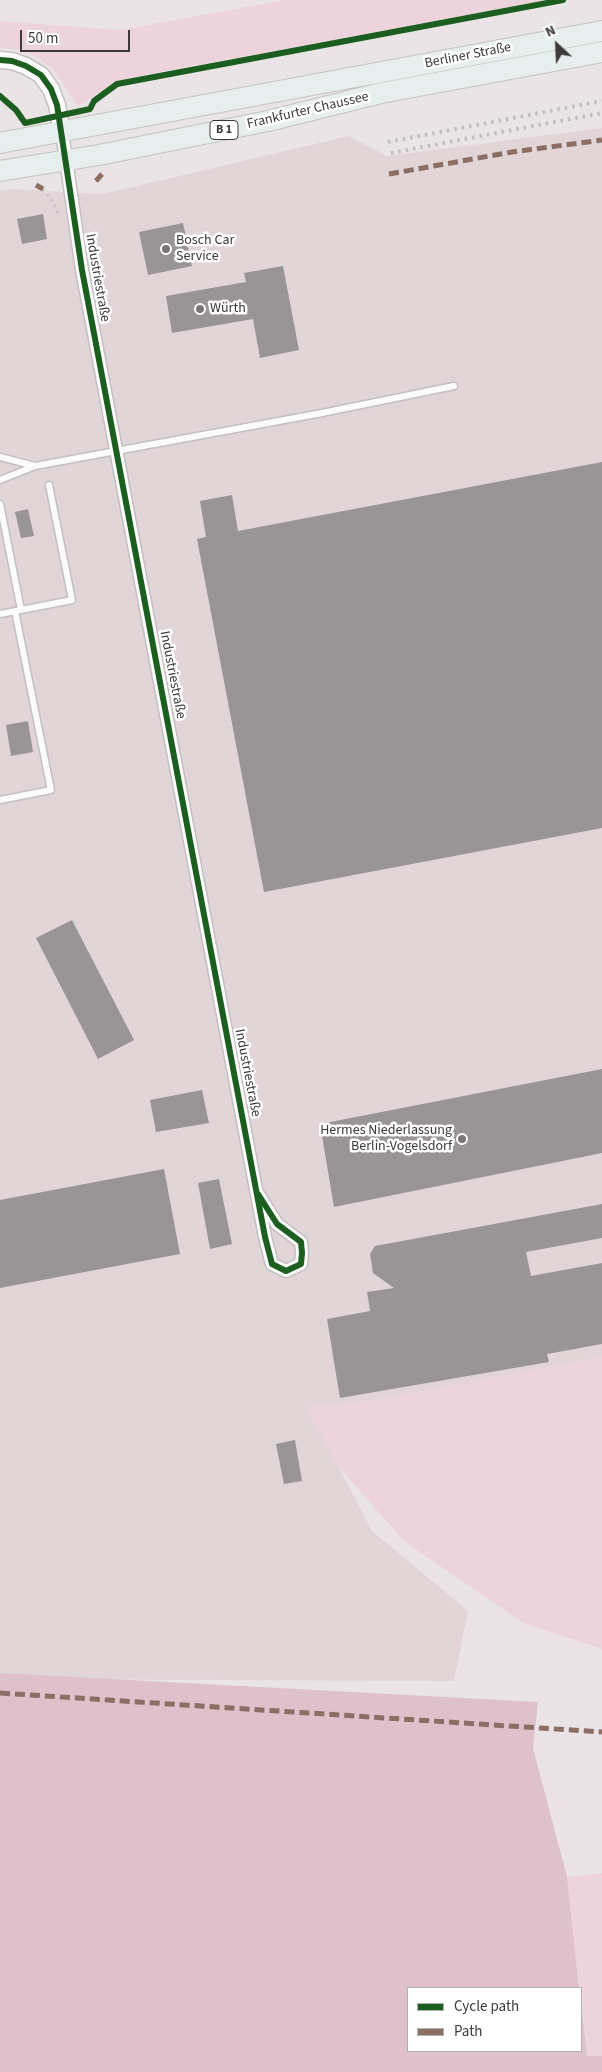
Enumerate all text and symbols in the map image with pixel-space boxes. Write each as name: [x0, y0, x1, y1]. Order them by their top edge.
scale bar: [22, 20, 132, 52]
north arrow: [532, 20, 582, 70]
text: N: [542, 20, 559, 42]
text: 50 m: [28, 28, 58, 49]
street label: Berliner Straße: [423, 39, 513, 73]
street label: Frankfurter Chaussee: [245, 89, 371, 133]
road number: B 1: [210, 120, 238, 140]
street label: Industriestraße: [81, 233, 113, 323]
place label: Bosch Car Service: [176, 233, 234, 266]
marker: Bosch Car Service: [160, 243, 172, 255]
place label: Würth: [210, 301, 246, 317]
marker: Würth: [194, 303, 206, 315]
street label: Industriestraße: [155, 630, 189, 720]
street label: Industriestraße: [230, 1028, 264, 1118]
place label: Hermes Niederlassung Berlin-Vogelsdorf: [320, 1123, 452, 1156]
marker: Hermes Niederlassung Berlin-Vogelsdorf: [456, 1133, 468, 1145]
legend: [407, 1987, 582, 2052]
text: Cycle path: [454, 1996, 519, 2017]
text: Path: [454, 2021, 482, 2042]

